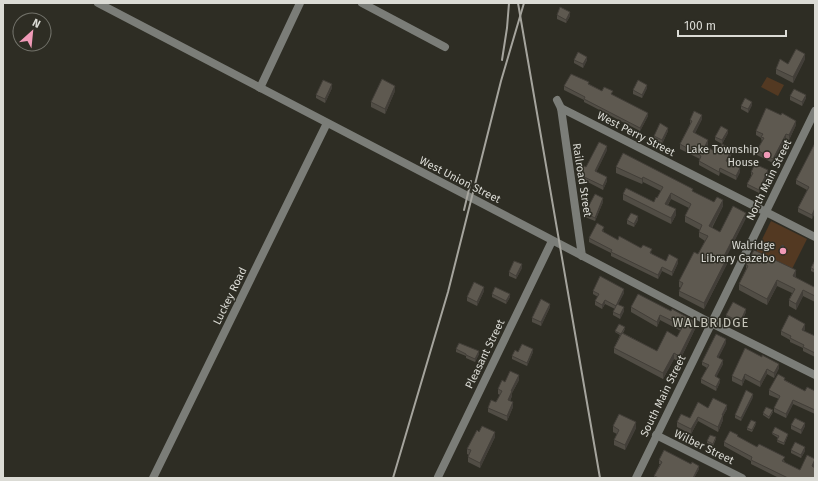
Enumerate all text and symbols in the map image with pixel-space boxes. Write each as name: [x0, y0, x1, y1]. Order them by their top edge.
north arrow: [12, 12, 52, 52]
scale bar: [678, 12, 786, 38]
text: N: [30, 16, 43, 31]
text: 100 m: [684, 19, 716, 33]
street label: West Perry Street: [595, 109, 677, 159]
street label: North Main Street: [744, 137, 794, 223]
street label: Railroad Street: [570, 142, 594, 218]
place label: Lake Township House: [686, 143, 759, 169]
marker: Lake Township House: [762, 150, 772, 160]
street label: West Union Street: [417, 154, 503, 206]
place label: Walridge Library Gazebo: [701, 239, 775, 265]
marker: Walridge Library Gazebo: [778, 246, 788, 256]
street label: Luckey Road: [211, 265, 249, 327]
district label: WALBRIDGE: [673, 315, 749, 330]
street label: Pleasant Street: [463, 317, 507, 391]
street label: South Main Street: [638, 353, 688, 439]
street label: Wilber Street: [672, 427, 736, 467]

